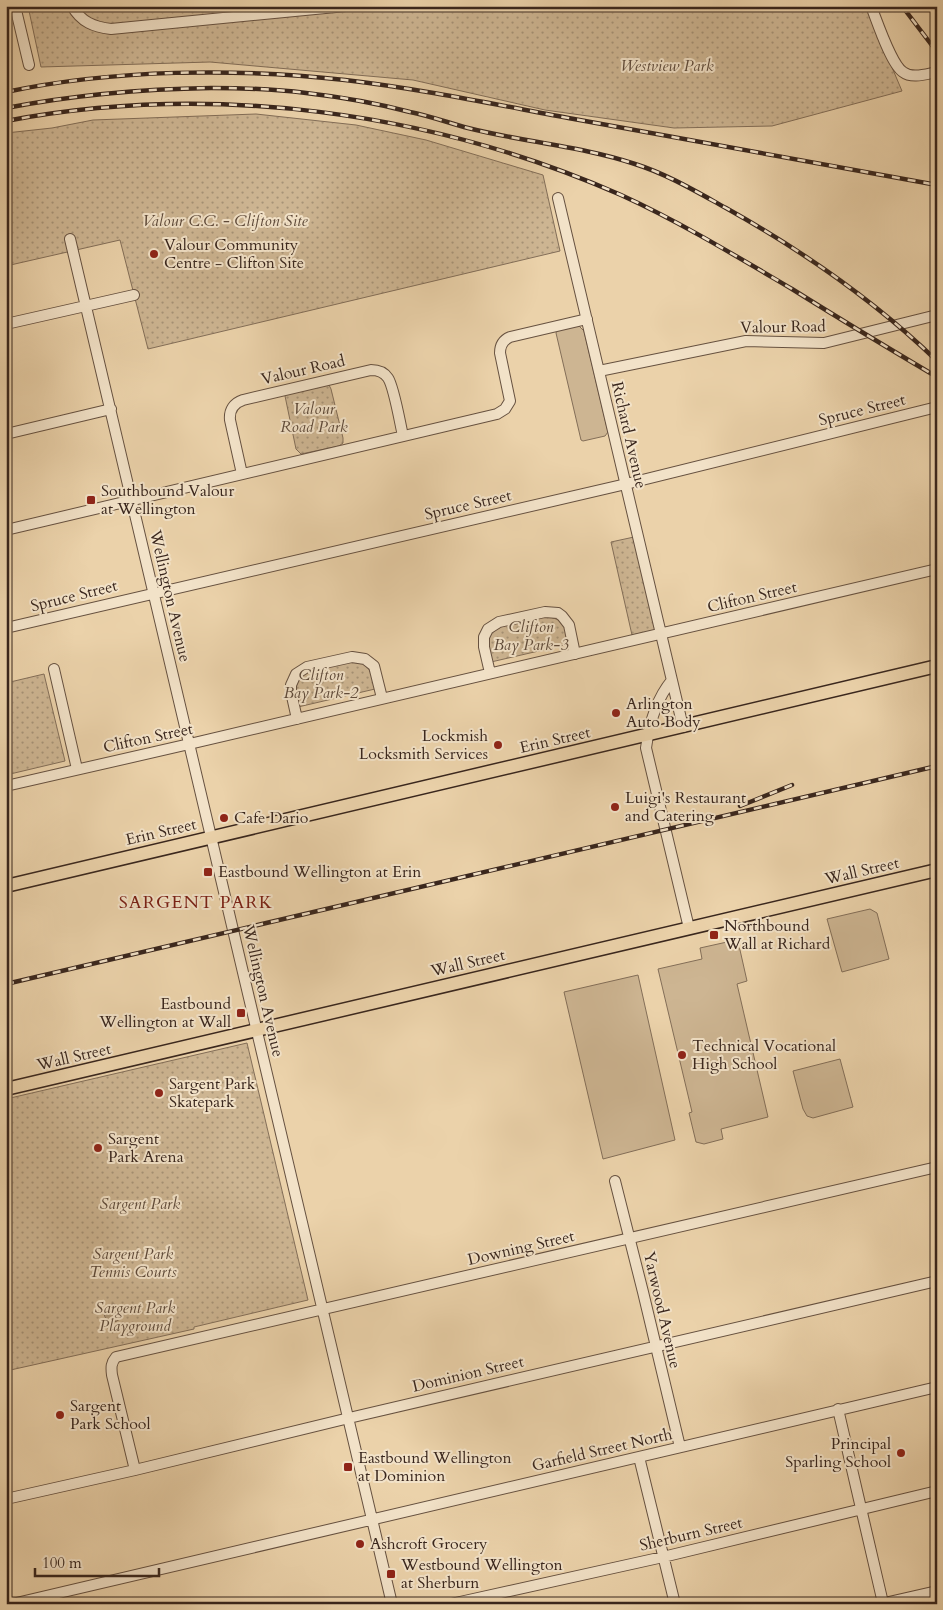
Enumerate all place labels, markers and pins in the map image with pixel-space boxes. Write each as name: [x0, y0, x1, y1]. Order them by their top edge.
place label: Valour Community Centre - Clifton Site: [164, 234, 304, 274]
marker: Valour Community Centre - Clifton Site: [148, 248, 160, 260]
place label: Southbound Valour at Wellington: [101, 480, 234, 520]
marker: Southbound Valour at Wellington: [85, 494, 97, 506]
place label: Arlington Auto Body: [626, 693, 701, 733]
marker: Arlington Auto Body: [610, 707, 622, 719]
place label: Lockmish Locksmith Services: [359, 725, 488, 765]
marker: Lockmish Locksmith Services: [492, 739, 504, 751]
place label: Luigi's Restaurant and Catering: [625, 787, 746, 827]
marker: Luigi's Restaurant and Catering: [609, 801, 621, 813]
place label: Cafe Dario: [234, 807, 309, 829]
marker: Cafe Dario: [218, 812, 230, 824]
place label: Eastbound Wellington at Erin: [218, 861, 421, 883]
marker: Eastbound Wellington at Erin: [202, 866, 214, 878]
place label: Northbound Wall at Richard: [723, 915, 831, 955]
marker: Northbound Wall at Richard: [708, 929, 720, 941]
place label: Eastbound Wellington at Wall: [98, 993, 231, 1033]
marker: Eastbound Wellington at Wall: [235, 1007, 247, 1019]
place label: Technical Vocational High School: [692, 1035, 836, 1075]
marker: Technical Vocational High School: [676, 1049, 688, 1061]
place label: Sargent Park Skatepark: [169, 1073, 256, 1113]
marker: Sargent Park Skatepark: [153, 1087, 165, 1099]
place label: Sargent Park Arena: [108, 1128, 184, 1168]
marker: Sargent Park Arena: [92, 1142, 104, 1154]
place label: Sargent Park School: [70, 1395, 151, 1435]
marker: Sargent Park School: [54, 1409, 66, 1421]
place label: Principal Sparling School: [785, 1433, 891, 1473]
place label: Eastbound Wellington at Dominion: [358, 1447, 512, 1487]
marker: Principal Sparling School: [895, 1447, 907, 1459]
marker: Eastbound Wellington at Dominion: [342, 1461, 354, 1473]
place label: Ashcroft Grocery: [370, 1533, 488, 1555]
marker: Ashcroft Grocery: [354, 1538, 366, 1550]
place label: Westbound Wellington at Sherburn: [400, 1554, 563, 1594]
marker: Westbound Wellington at Sherburn: [385, 1568, 397, 1580]

